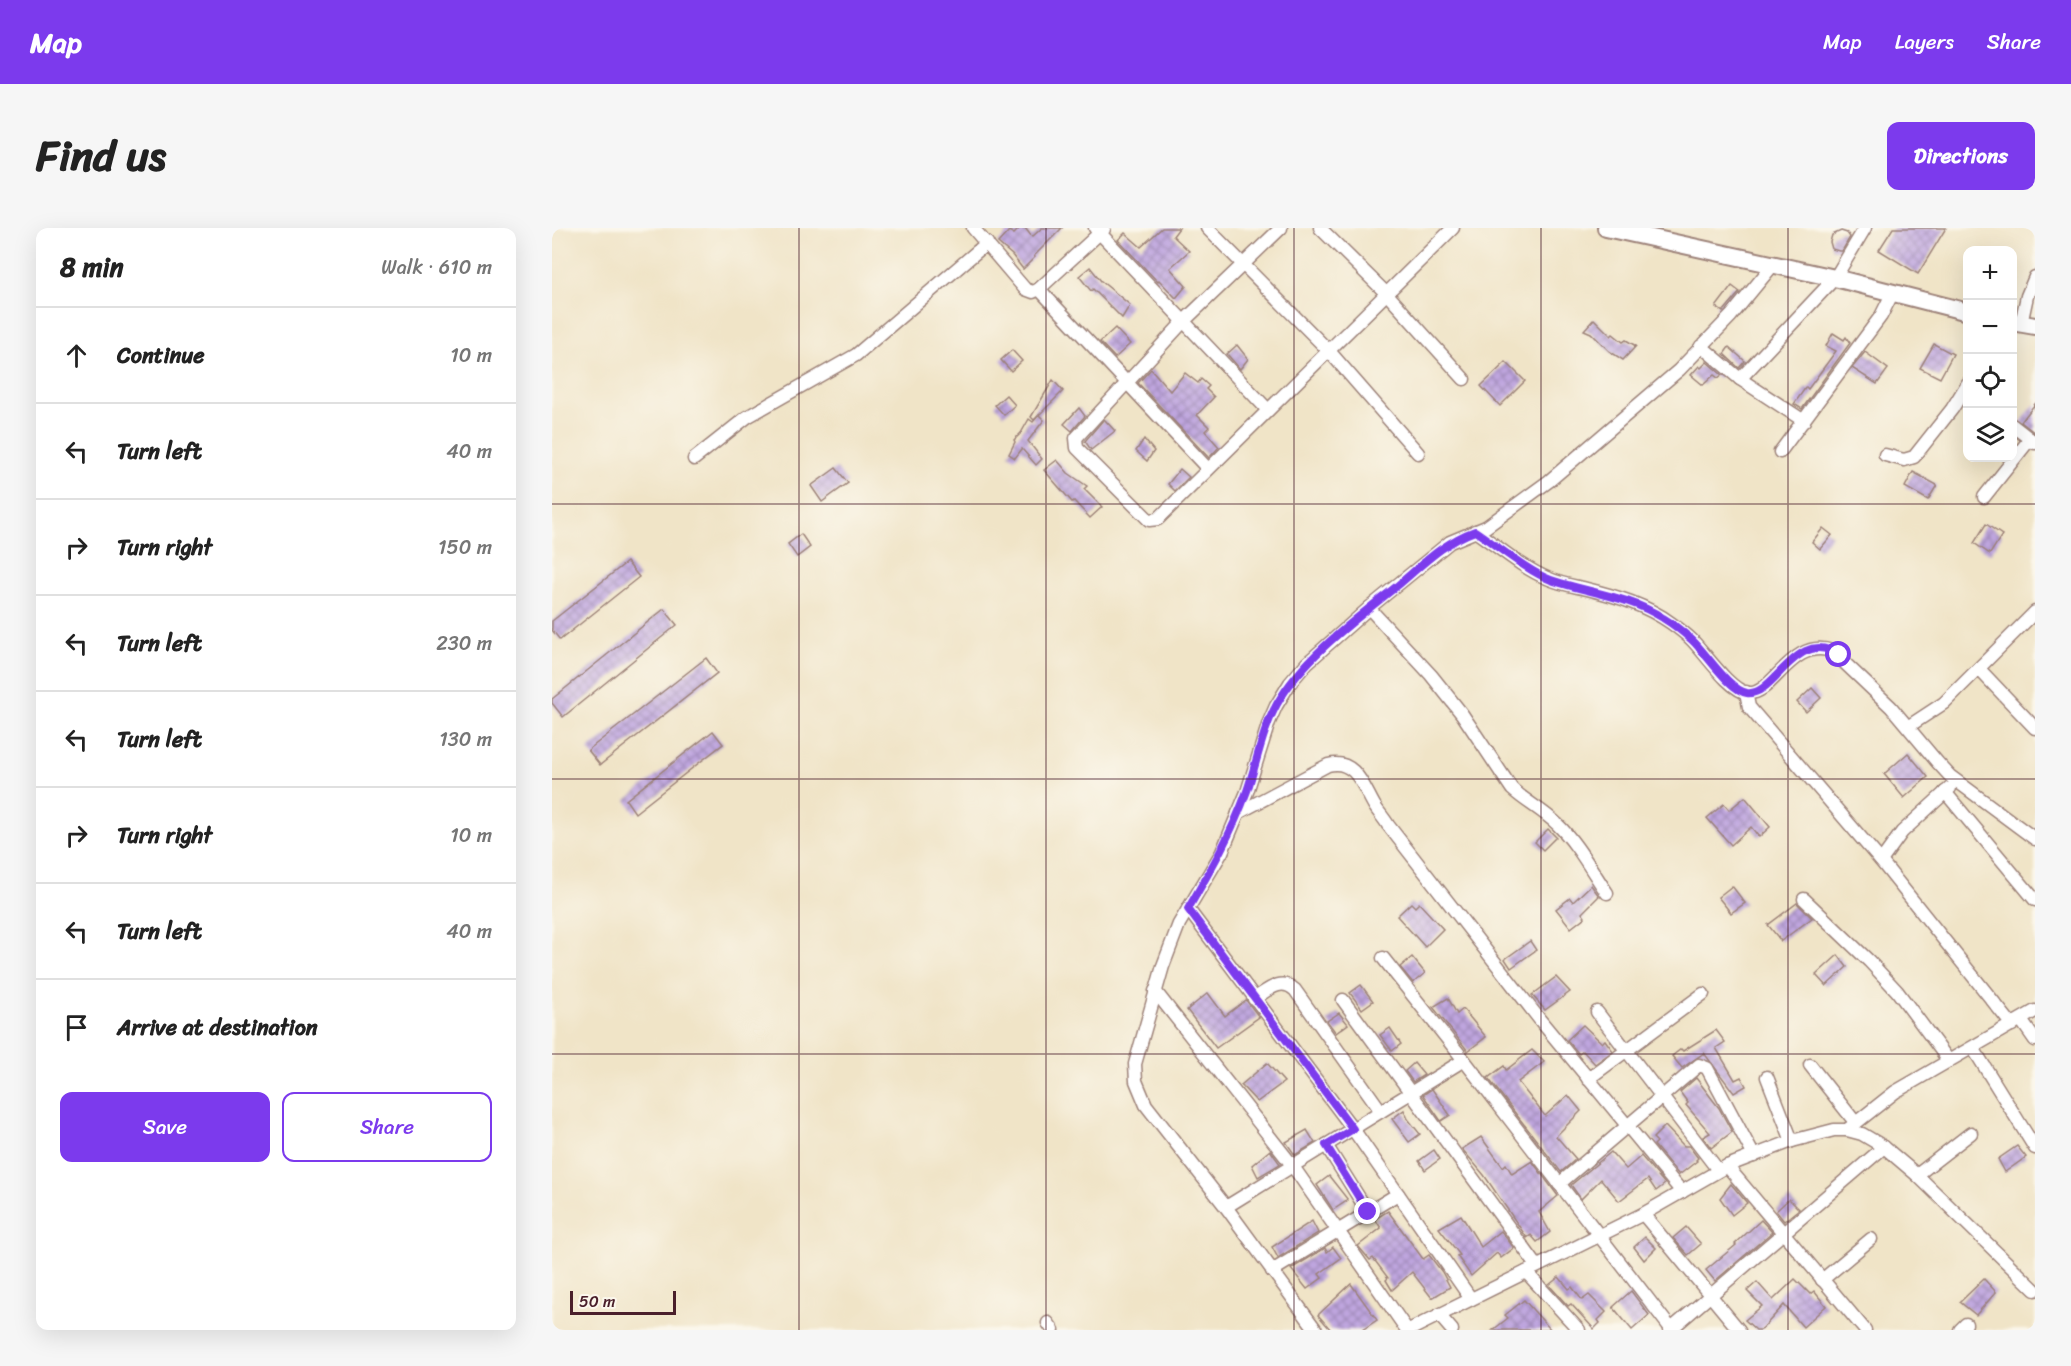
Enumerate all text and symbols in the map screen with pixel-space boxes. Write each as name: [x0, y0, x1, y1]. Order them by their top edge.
text: Map: [30, 18, 82, 67]
text: Map: [1823, 23, 1862, 61]
text: Layers: [1895, 23, 1954, 61]
text: Share: [1987, 23, 2041, 61]
text: Find us: [36, 119, 166, 193]
button: Directions: [1887, 122, 2035, 190]
text: 8 min: [60, 244, 124, 290]
map controls: [1963, 246, 2017, 462]
button: +: [1963, 246, 2017, 300]
text: Walk · 610 m: [381, 250, 492, 285]
button: −: [1963, 300, 2017, 354]
text: Continue: [117, 336, 205, 375]
text: 10 m: [450, 338, 492, 373]
icon: ahead: [60, 339, 93, 372]
button: locate: [1963, 354, 2017, 408]
button: layers: [1963, 408, 2017, 462]
text: Turn left: [117, 432, 202, 471]
text: 40 m: [446, 434, 492, 469]
icon: left: [60, 435, 93, 468]
text: Turn right: [117, 528, 212, 567]
text: 150 m: [438, 530, 492, 565]
icon: right: [60, 531, 93, 564]
text: Turn left: [117, 624, 202, 663]
text: 230 m: [436, 626, 492, 661]
icon: left: [60, 627, 93, 660]
route start: [1825, 641, 1851, 667]
text: Turn left: [117, 720, 202, 759]
text: 130 m: [439, 722, 492, 757]
icon: left: [60, 723, 93, 756]
text: Turn right: [117, 816, 212, 855]
text: 10 m: [450, 818, 492, 853]
icon: right: [60, 819, 93, 852]
text: Turn left: [117, 912, 202, 951]
text: 40 m: [446, 914, 492, 949]
icon: left: [60, 915, 93, 948]
text: Arrive at destination: [117, 1008, 318, 1047]
icon: arrive: [60, 1011, 93, 1044]
button: Save: [60, 1092, 270, 1162]
button: Share: [282, 1092, 492, 1162]
route end: [1354, 1198, 1380, 1224]
text: 50 m: [579, 1287, 615, 1316]
scale bar: [570, 1288, 676, 1316]

